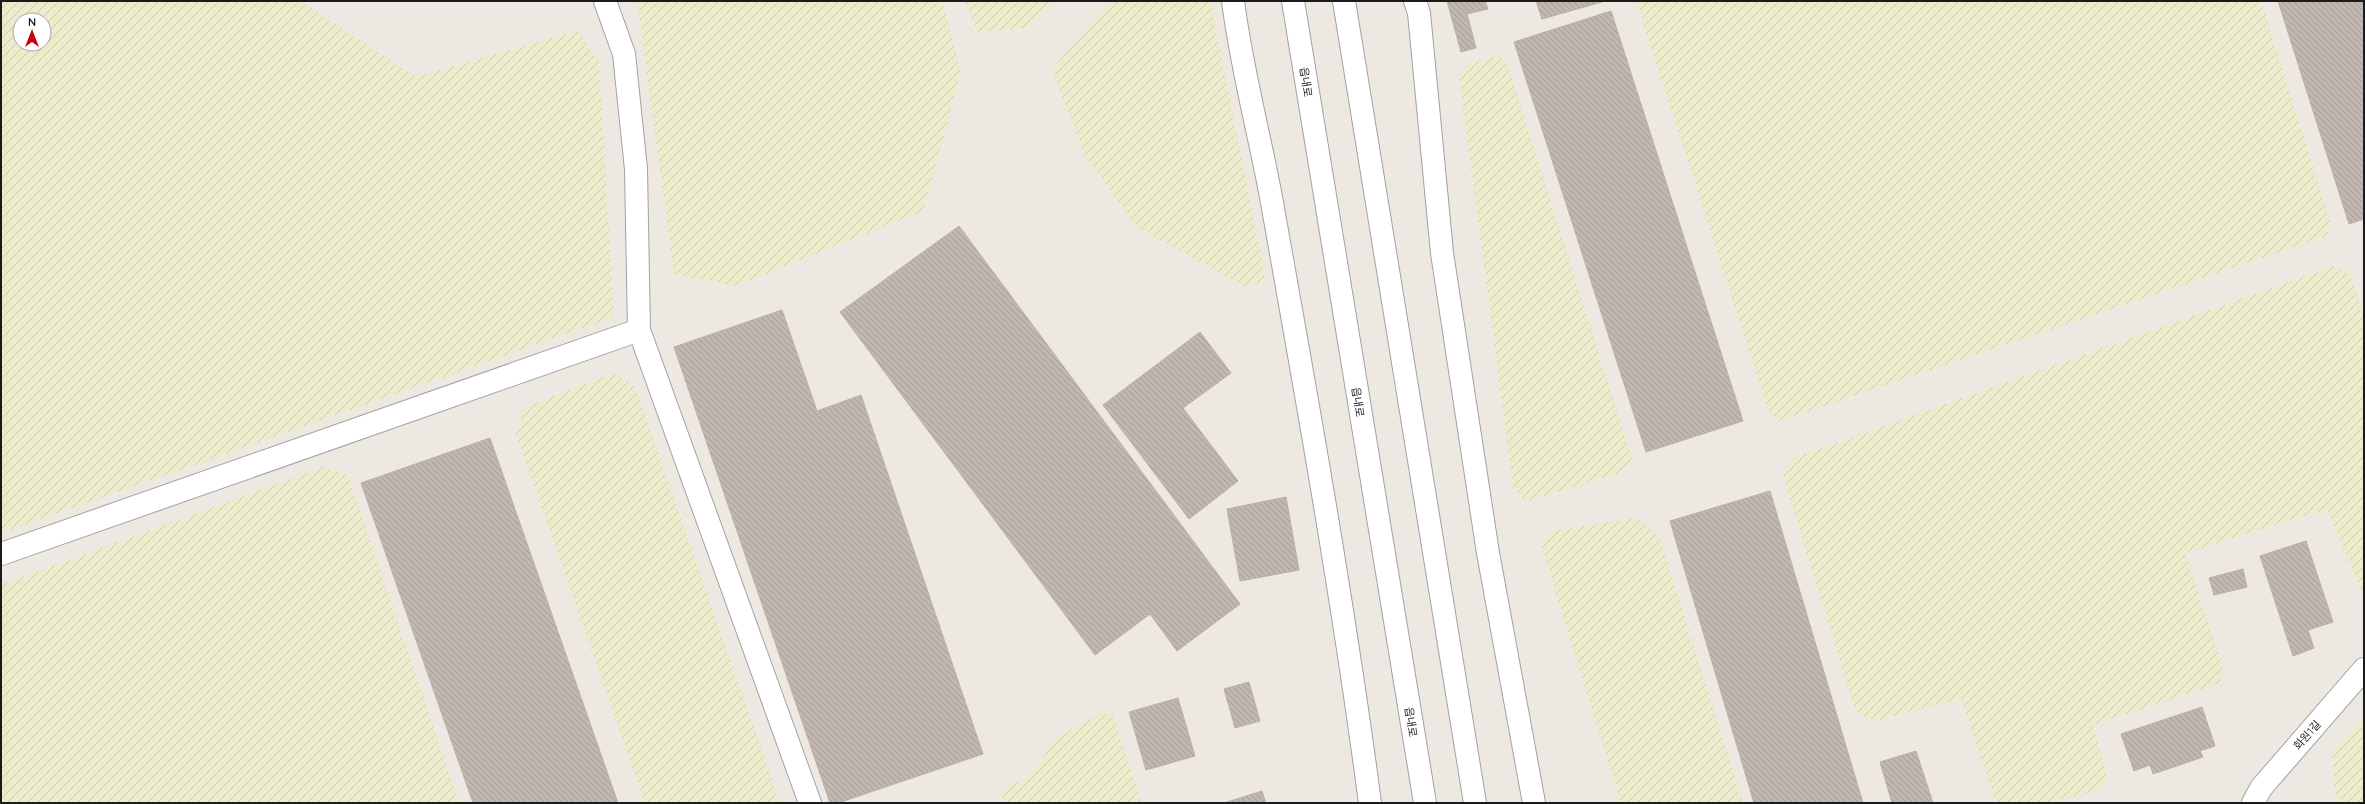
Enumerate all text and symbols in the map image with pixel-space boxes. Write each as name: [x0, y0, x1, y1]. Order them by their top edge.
north arrow: [12, 12, 52, 52]
text: N: [28, 15, 36, 29]
street label: 읍내로: [1297, 66, 1315, 98]
street label: 읍내로: [1349, 386, 1367, 418]
street label: 읍내로: [1402, 706, 1420, 738]
street label: 화원1길: [2290, 717, 2324, 753]

